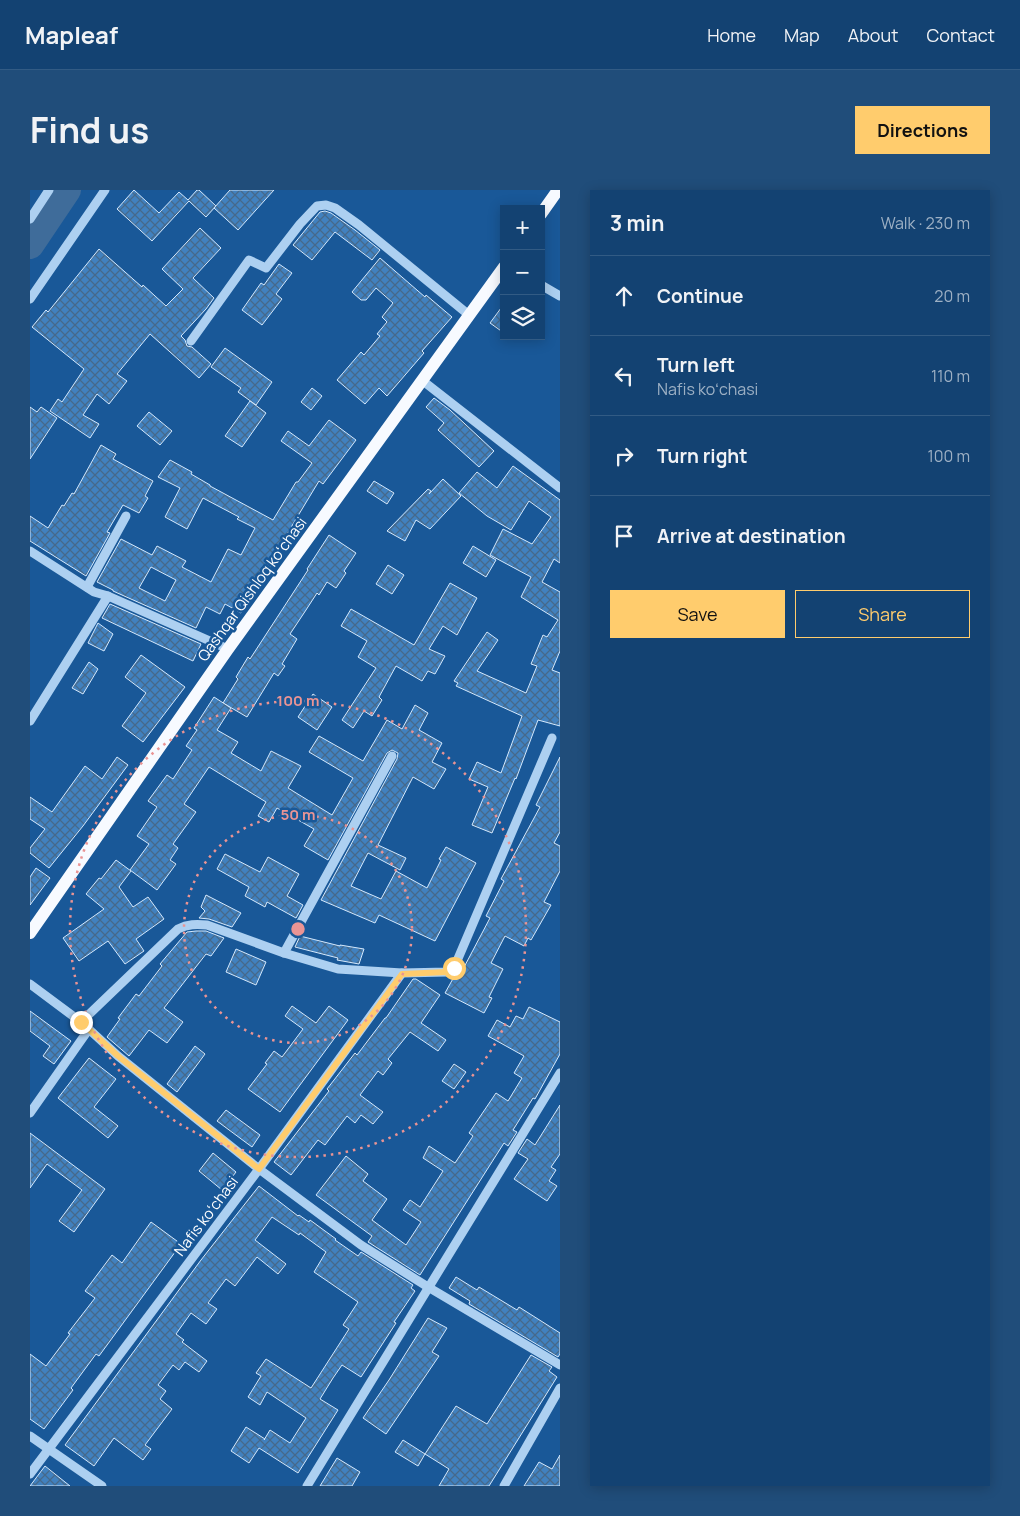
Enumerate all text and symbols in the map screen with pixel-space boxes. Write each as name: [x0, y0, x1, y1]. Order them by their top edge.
text: Mapleaf: [25, 18, 118, 51]
text: Home: [707, 23, 756, 47]
text: Map: [784, 23, 820, 47]
text: About: [848, 23, 898, 47]
text: Contact: [926, 23, 995, 47]
text: Find us: [30, 106, 149, 154]
button: Directions: [855, 106, 990, 154]
map controls: [500, 205, 545, 340]
button: +: [500, 205, 545, 250]
text: 3 min: [610, 209, 664, 237]
text: Walk · 230 m: [881, 212, 970, 234]
button: −: [500, 250, 545, 295]
icon: ahead: [610, 282, 638, 310]
text: Continue: [657, 283, 743, 309]
text: 20 m: [934, 285, 970, 307]
button: layers: [500, 295, 545, 340]
text: Turn left: [657, 352, 735, 378]
icon: left: [610, 362, 638, 390]
text: 110 m: [931, 365, 970, 387]
text: Nafis koʻchasi: [657, 378, 758, 400]
icon: right: [610, 442, 638, 470]
text: Turn right: [657, 443, 747, 469]
text: 100 m: [927, 445, 970, 467]
street label: Qashqar Qishloq koʻchasi: [193, 513, 311, 665]
icon: arrive: [610, 522, 638, 550]
text: Arrive at destination: [657, 523, 846, 549]
button: Save: [610, 590, 785, 638]
button: Share: [795, 590, 970, 638]
text: 100 m: [277, 690, 319, 711]
text: 50 m: [280, 804, 316, 825]
centre of rings: [289, 920, 307, 938]
route start: [443, 957, 466, 980]
route end: [70, 1011, 93, 1034]
street label: Nafis koʻchasi: [169, 1172, 243, 1260]

